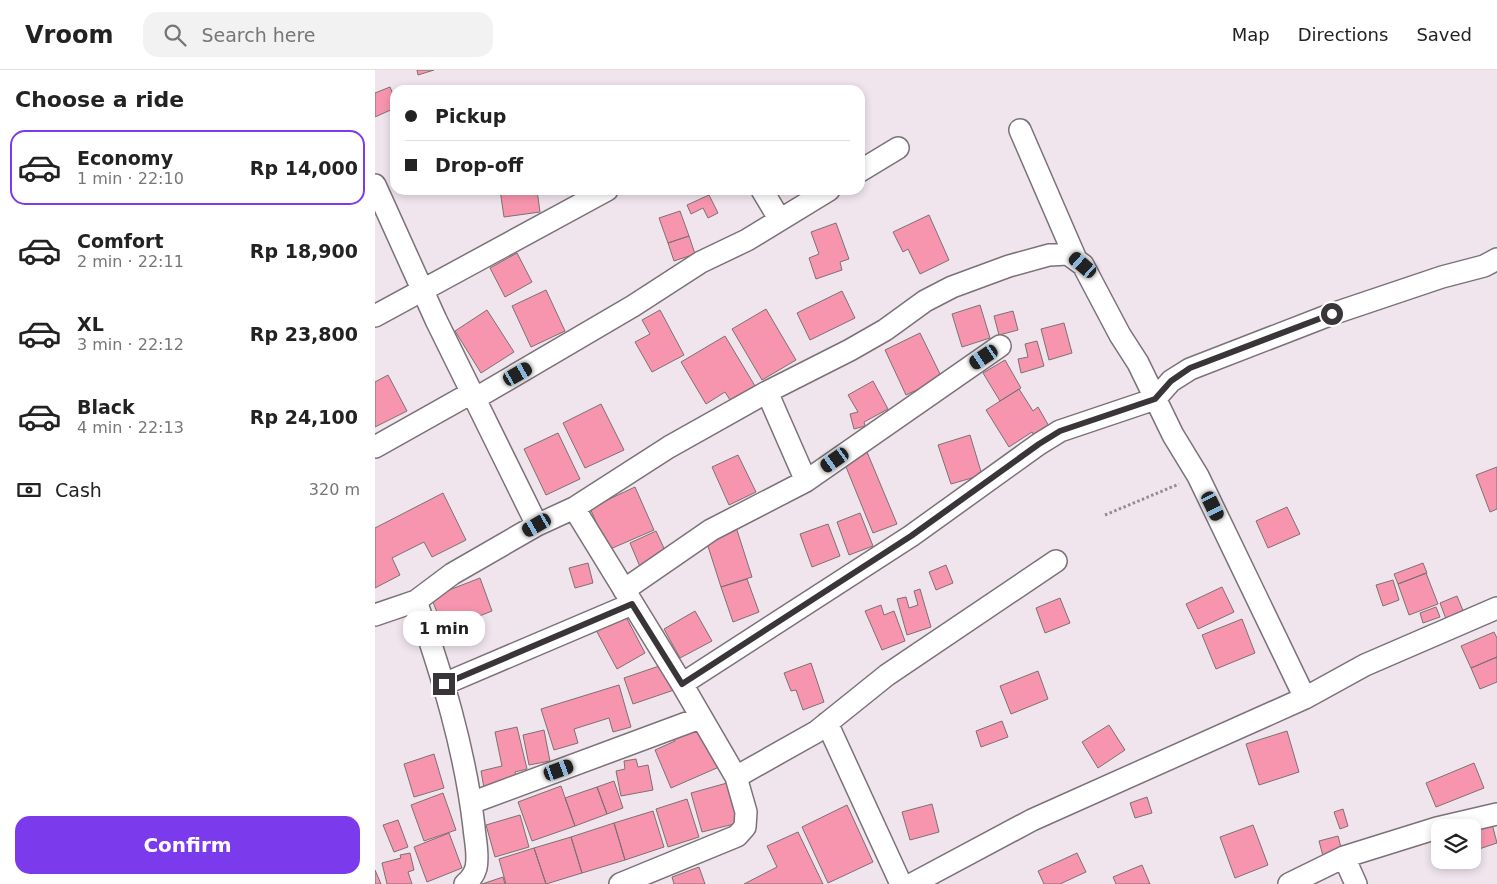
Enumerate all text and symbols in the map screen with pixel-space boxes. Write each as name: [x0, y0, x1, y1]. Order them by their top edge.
search box: [143, 12, 493, 57]
text: Vroom: [25, 21, 113, 49]
icon: search: [161, 21, 189, 49]
text: Search here: [201, 24, 316, 46]
text: Map: [1232, 24, 1270, 45]
text: Directions: [1298, 24, 1388, 45]
text: Saved: [1416, 24, 1472, 45]
text: Choose a ride: [15, 87, 184, 112]
text: Pickup: [435, 105, 506, 127]
icon: car: [17, 145, 62, 190]
text: Economy: [77, 147, 173, 169]
text: Drop-off: [435, 154, 523, 176]
text: Rp 14,000: [250, 157, 358, 179]
text: 1 min · 22:10: [77, 169, 184, 188]
icon: car: [17, 228, 62, 273]
text: Comfort: [77, 230, 164, 252]
text: Rp 18,900: [250, 240, 358, 262]
car: [1066, 249, 1099, 281]
text: 2 min · 22:11: [77, 252, 184, 271]
route start: [1321, 303, 1343, 325]
icon: car: [17, 311, 62, 356]
text: XL: [77, 313, 104, 335]
text: Rp 23,800: [250, 323, 358, 345]
text: 3 min · 22:12: [77, 335, 184, 354]
car: [967, 342, 1000, 372]
car: [501, 360, 534, 388]
icon: car: [17, 394, 62, 439]
text: Black: [77, 396, 135, 418]
text: Rp 24,100: [250, 406, 358, 428]
text: 4 min · 22:13: [77, 418, 184, 437]
car: [818, 445, 851, 475]
icon: cash: [15, 476, 43, 504]
text: Cash: [55, 479, 102, 501]
text: 320 m: [309, 480, 360, 499]
car: [1199, 489, 1226, 523]
car: [520, 511, 553, 539]
callout: 1 min: [403, 612, 485, 646]
text: 1 min: [419, 619, 469, 638]
route end: [433, 673, 455, 695]
car: [542, 758, 575, 782]
button: Confirm: [15, 816, 360, 874]
map controls: [1431, 819, 1481, 869]
button: layers: [1431, 819, 1481, 869]

